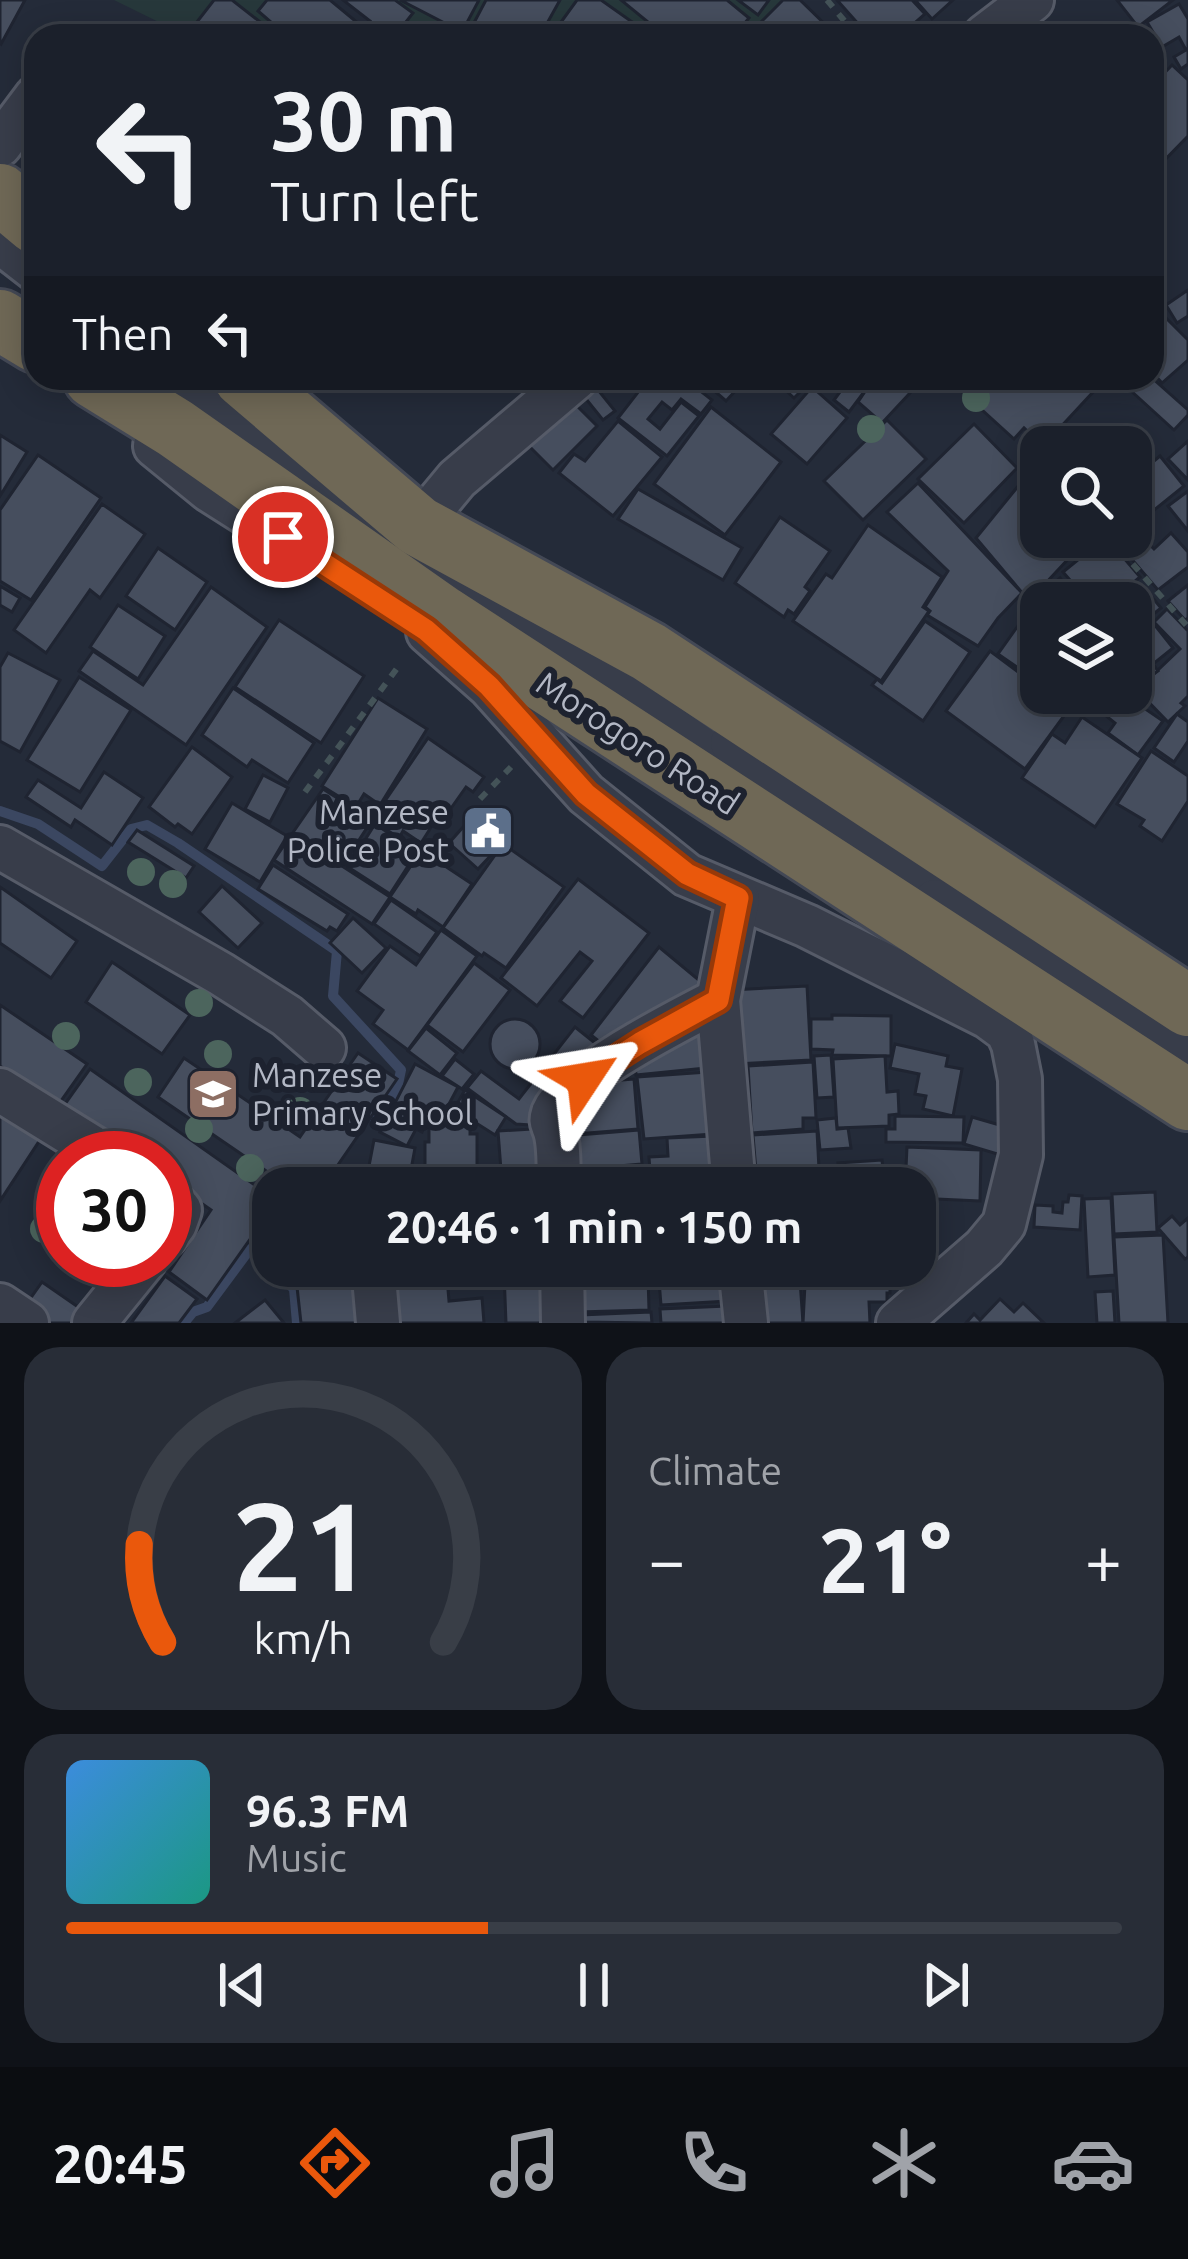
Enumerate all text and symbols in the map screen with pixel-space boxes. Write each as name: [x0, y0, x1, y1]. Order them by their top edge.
icon: left: [72, 72, 228, 228]
text: 30 m: [270, 73, 457, 167]
text: Turn left: [270, 171, 479, 231]
icon: left: [197, 300, 263, 366]
text: Then: [72, 308, 173, 359]
map controls: [1020, 426, 1152, 714]
button: search: [1020, 426, 1152, 558]
pin: [232, 486, 334, 588]
icon: arrive: [250, 504, 316, 570]
button: layers: [1020, 582, 1152, 714]
street label: Morogoro Road: [530, 663, 746, 822]
place label: Manzese Police Post: [287, 793, 449, 868]
public building icon: Manzese Police Post: [460, 803, 516, 859]
position arrow: [521, 1016, 647, 1142]
place label: Manzese Primary School: [252, 1056, 473, 1131]
school or university icon: Manzese Primary School: [185, 1066, 241, 1122]
speed limit sign: 30: [36, 1131, 192, 1287]
text: 20:46 · 1 min · 150 m: [386, 1201, 802, 1252]
text: Climate: [648, 1449, 782, 1492]
text: 21: [233, 1475, 373, 1615]
text: 21°: [818, 1509, 952, 1610]
text: −: [648, 1522, 685, 1596]
text: +: [1085, 1522, 1122, 1596]
text: km/h: [253, 1613, 353, 1661]
text: 96.3 FM: [246, 1785, 409, 1836]
text: Music: [246, 1836, 347, 1879]
icon: previous: [209, 1952, 275, 2018]
icon: pause: [561, 1952, 627, 2018]
icon: next: [913, 1952, 979, 2018]
icon: directions: [293, 2121, 377, 2205]
icon: music: [483, 2121, 567, 2205]
icon: phone: [672, 2121, 756, 2205]
icon: climate: [862, 2121, 946, 2205]
icon: car: [1051, 2121, 1135, 2205]
text: 20:45: [53, 2133, 188, 2193]

